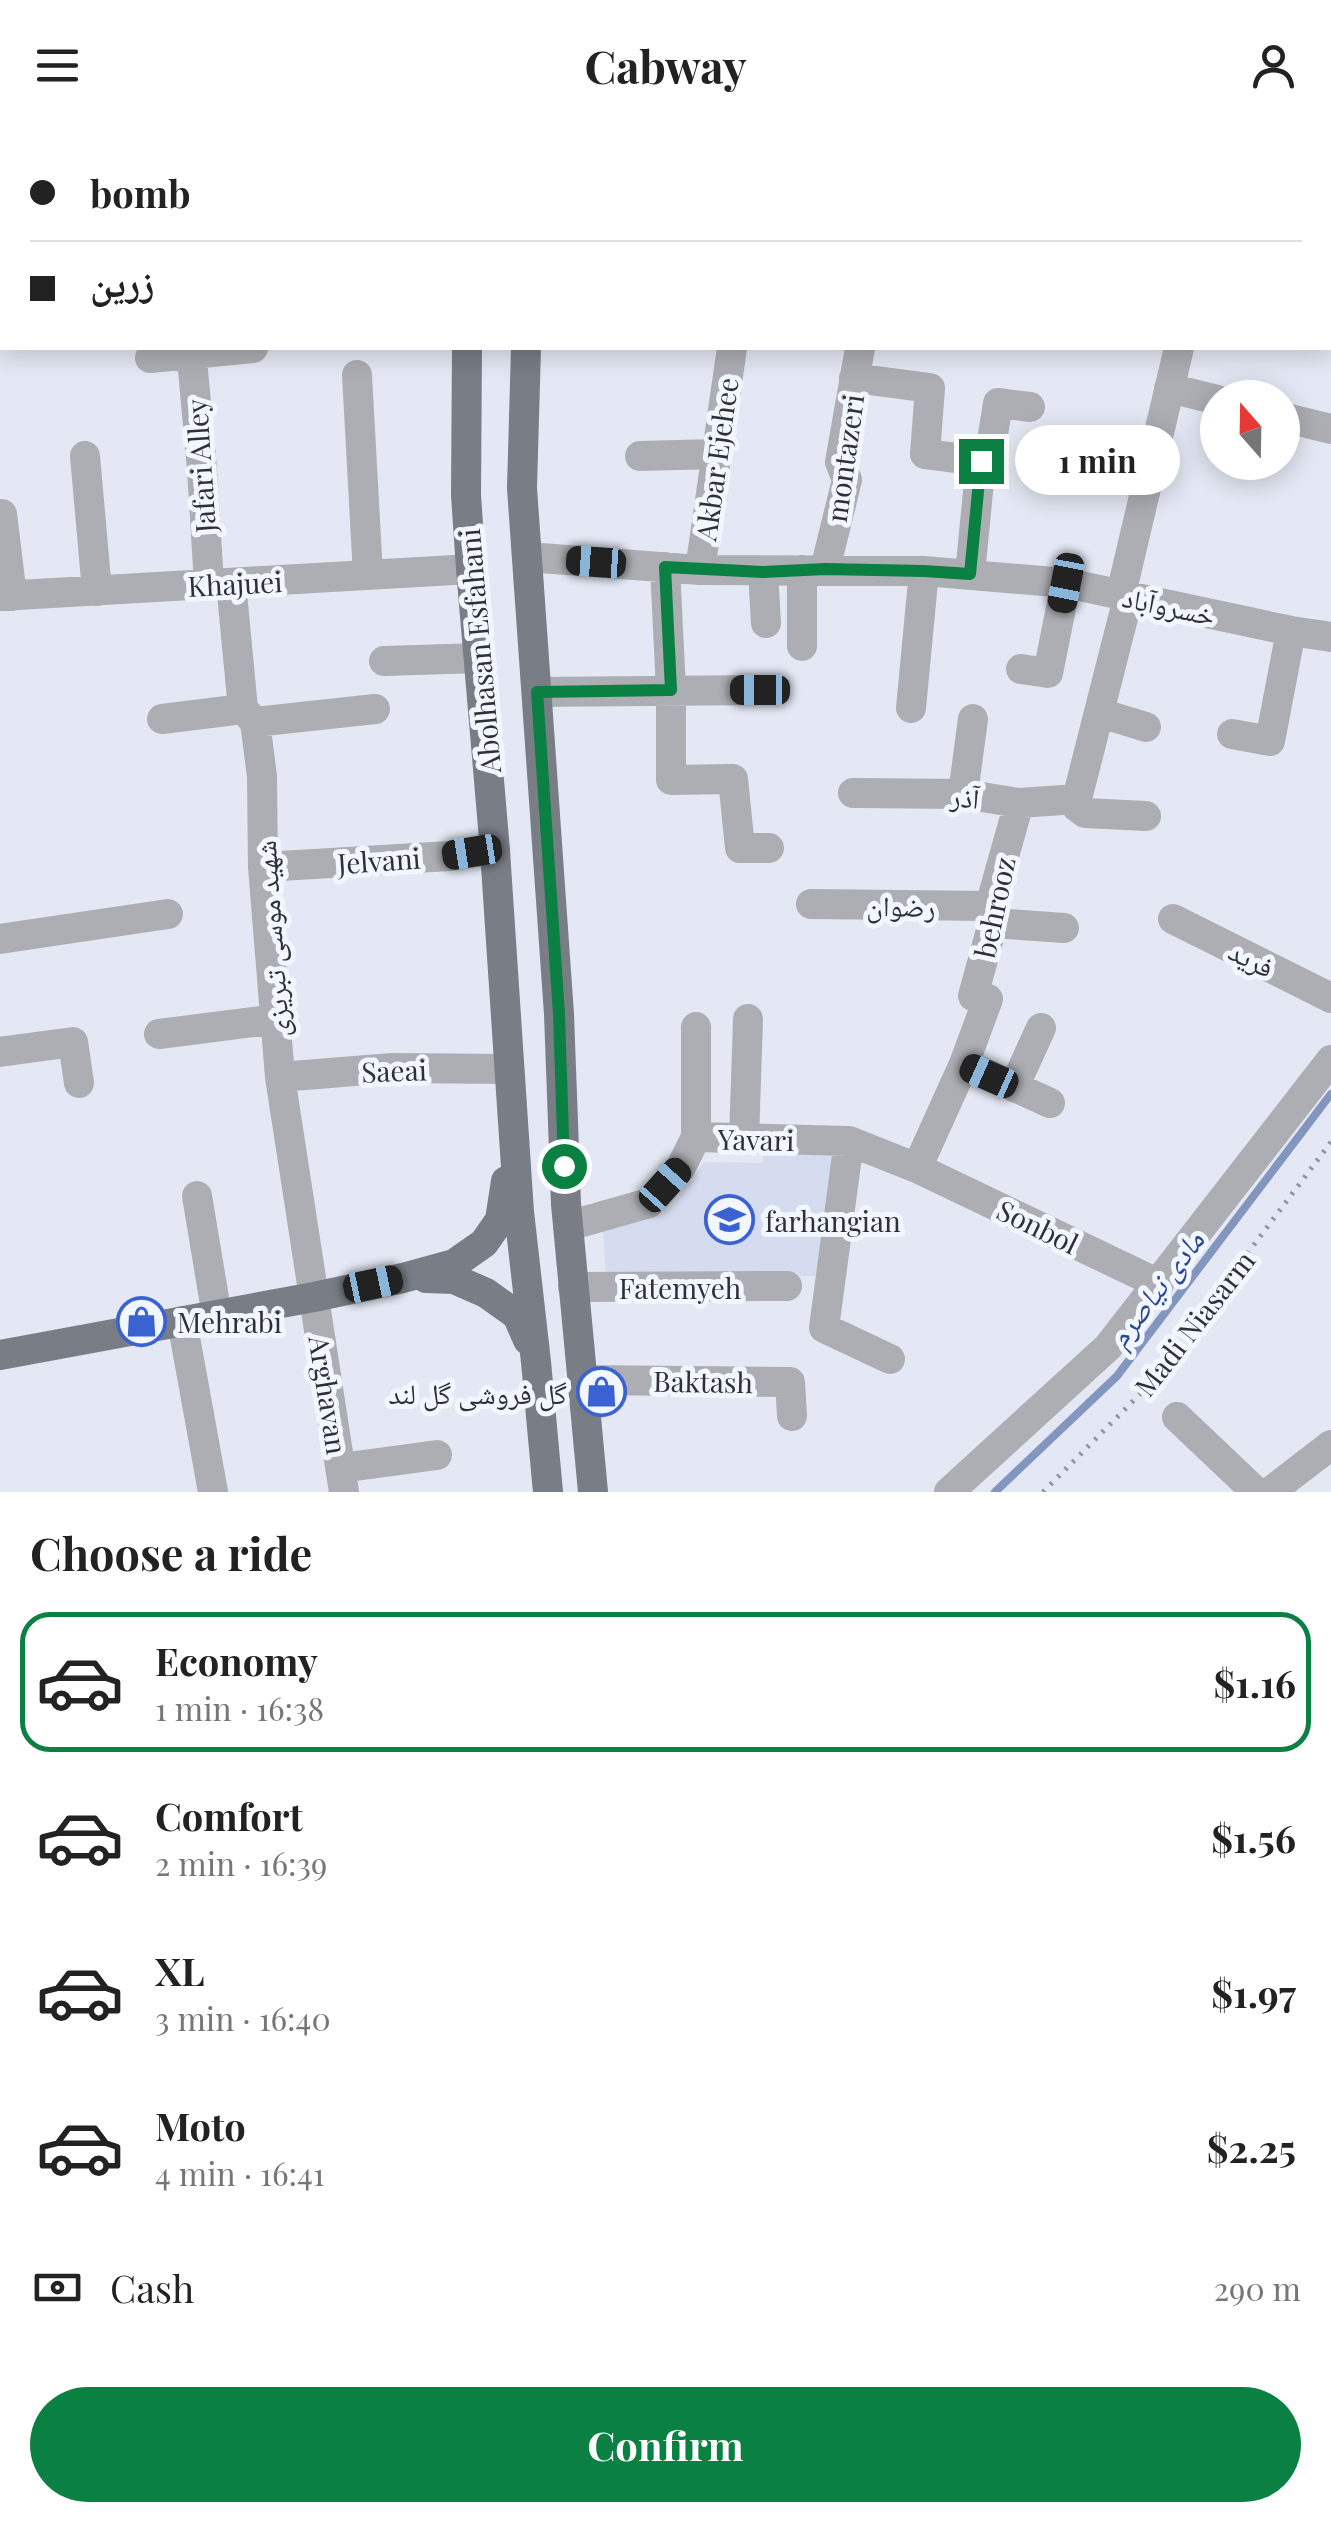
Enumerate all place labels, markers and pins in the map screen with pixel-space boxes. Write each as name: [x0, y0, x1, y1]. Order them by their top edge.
school or university icon: farhangian: [704, 1194, 756, 1246]
place label: farhangian: [765, 1202, 901, 1239]
shop icon: Mehrabi: [116, 1295, 168, 1347]
place label: Mehrabi: [177, 1303, 282, 1340]
shop icon: گل فروشی گل لند: [576, 1366, 628, 1418]
place label: گل فروشی گل لند: [389, 1374, 567, 1412]

